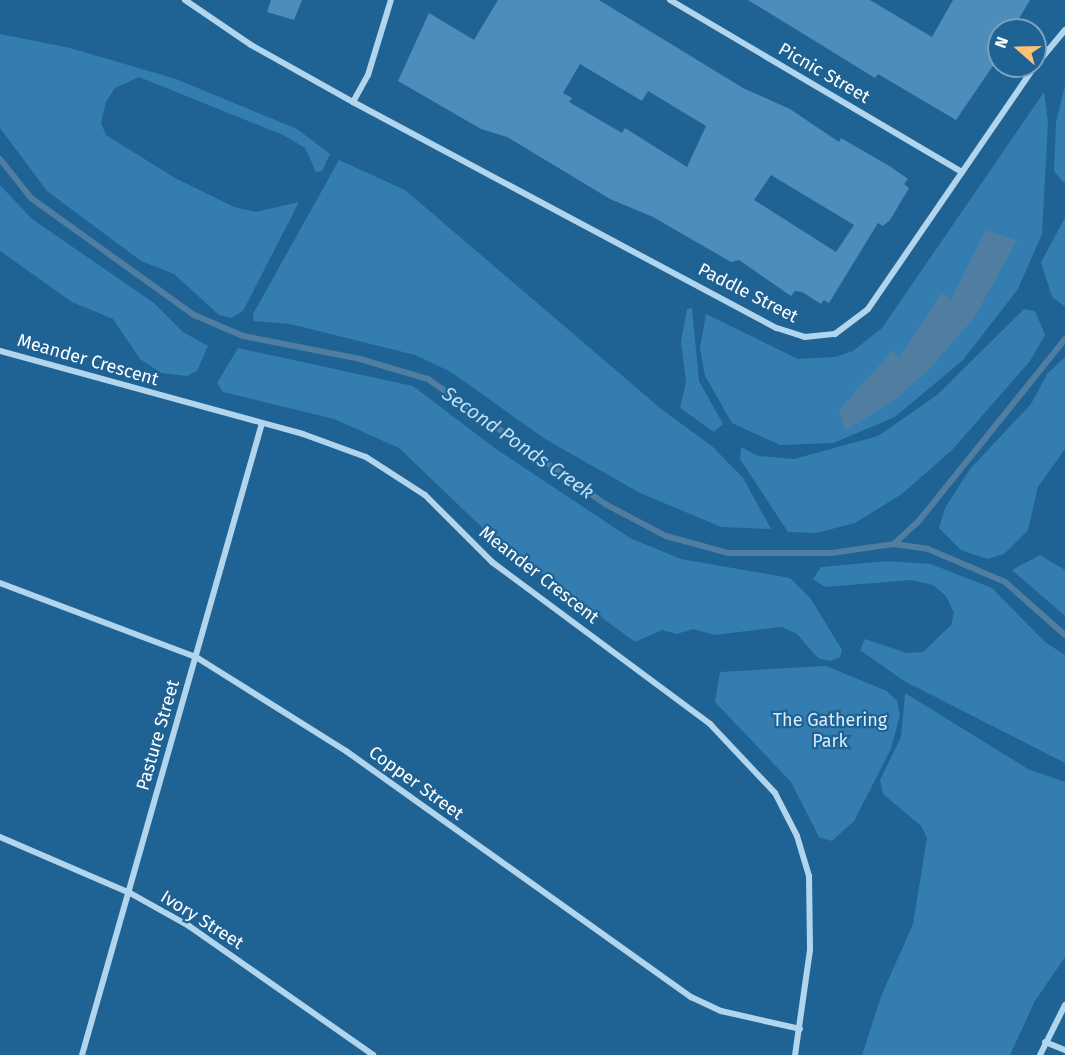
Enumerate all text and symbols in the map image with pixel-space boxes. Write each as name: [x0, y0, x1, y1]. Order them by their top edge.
north arrow: [987, 18, 1047, 78]
text: N: [991, 34, 1012, 51]
street label: Picnic Street: [774, 38, 874, 108]
street label: Paddle Street: [694, 259, 802, 327]
street label: Meander Crescent: [15, 330, 161, 390]
water label: Second Ponds Creek: [438, 382, 598, 504]
street label: Meander Crescent: [475, 522, 603, 628]
street label: Pasture Street: [132, 677, 184, 793]
park label: The Gathering Park: [773, 710, 887, 752]
street label: Copper Street: [364, 741, 468, 825]
street label: Ivory Street: [156, 886, 248, 954]

